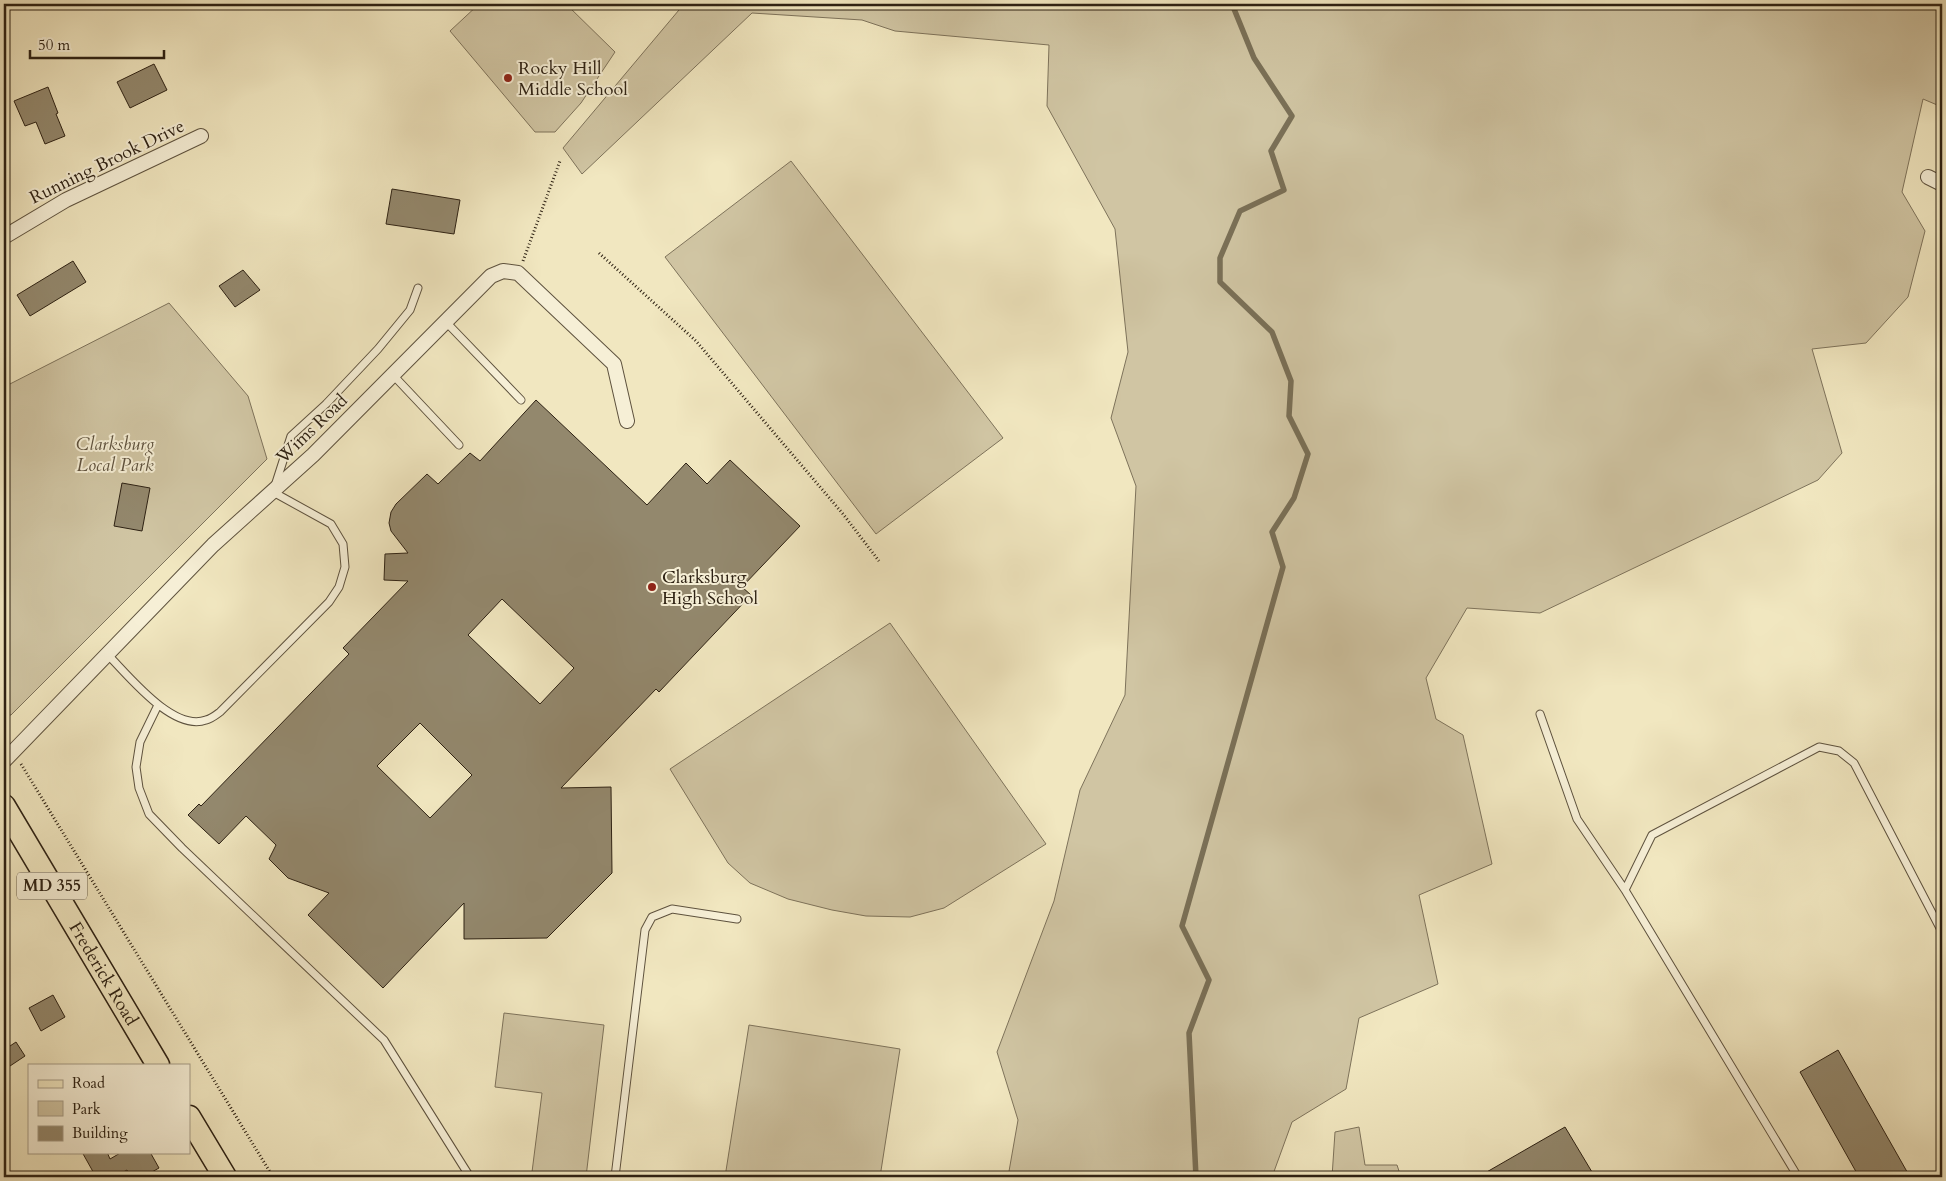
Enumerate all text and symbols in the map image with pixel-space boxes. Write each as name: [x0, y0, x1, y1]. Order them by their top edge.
scale bar: [30, 28, 164, 60]
text: 50 m: [38, 35, 70, 55]
place label: Rocky Hill Middle School: [518, 56, 628, 102]
marker: Rocky Hill Middle School: [502, 72, 514, 84]
street label: Running Brook Drive: [25, 114, 189, 210]
street label: Wims Road: [270, 388, 354, 470]
park label: Clarksburg Local Park: [76, 432, 154, 478]
place label: Clarksburg High School: [662, 565, 758, 611]
marker: Clarksburg High School: [646, 581, 658, 593]
road number: MD 355: [17, 872, 87, 899]
street label: Frederick Road: [63, 917, 144, 1031]
legend: [28, 1064, 190, 1154]
text: Road: [72, 1073, 105, 1093]
text: Park: [72, 1099, 101, 1119]
text: Building: [72, 1123, 128, 1143]

